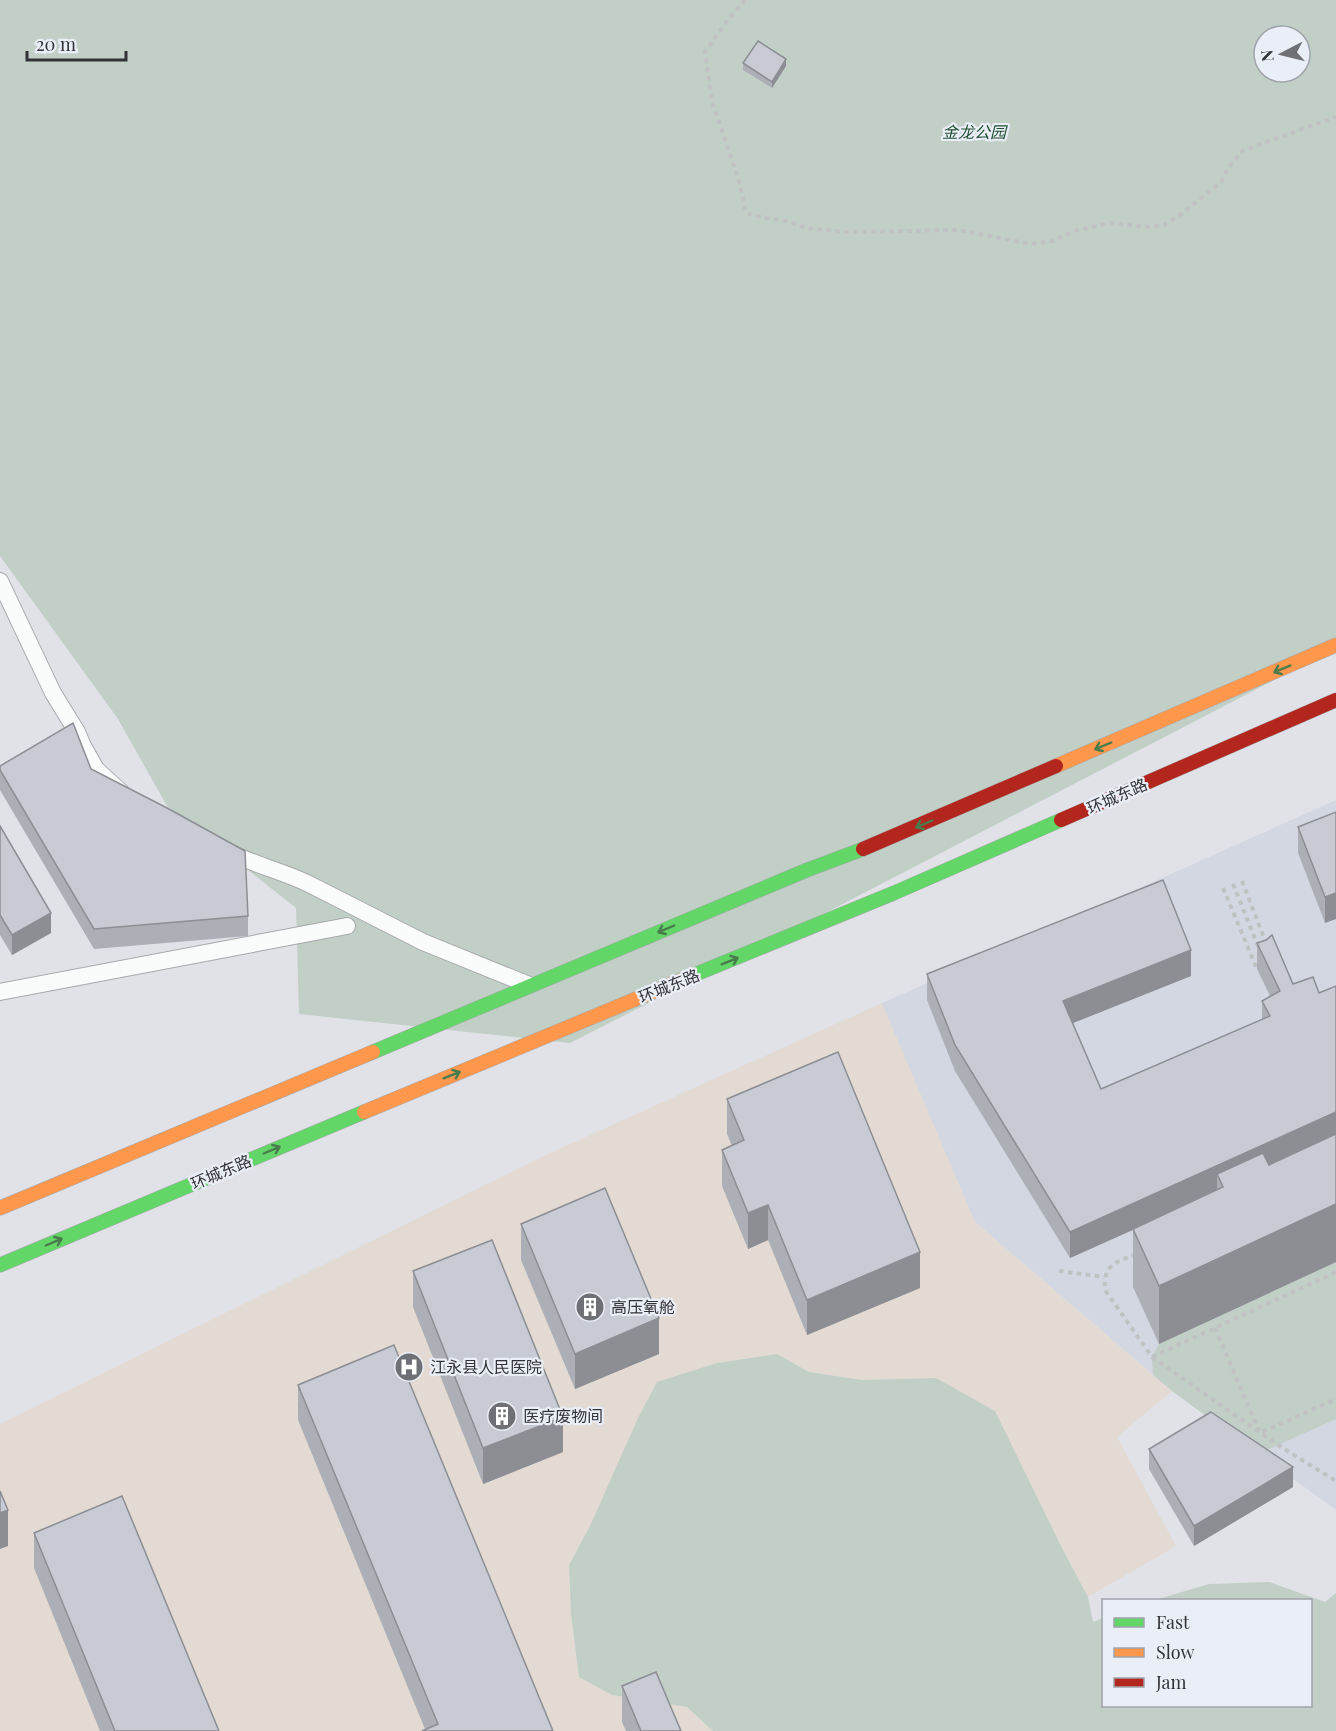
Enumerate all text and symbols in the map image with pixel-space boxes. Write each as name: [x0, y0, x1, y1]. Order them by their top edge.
scale bar: [27, 24, 126, 62]
north arrow: [1252, 24, 1312, 84]
text: 20 m: [36, 32, 76, 56]
text: N: [1255, 48, 1278, 63]
park label: 金龙公园: [942, 121, 1008, 142]
one-way arrow: [1274, 663, 1292, 675]
one-way arrow: [1095, 741, 1113, 752]
street label: 环城东路: [1083, 773, 1150, 818]
one-way arrow: [916, 818, 934, 830]
one-way arrow: [657, 924, 676, 935]
one-way arrow: [720, 955, 739, 966]
street label: 环城东路: [635, 964, 702, 1007]
one-way arrow: [443, 1069, 461, 1080]
one-way arrow: [263, 1144, 281, 1155]
street label: 环城东路: [187, 1149, 254, 1194]
one-way arrow: [44, 1236, 63, 1247]
building icon: 高压氧舱: [574, 1291, 606, 1323]
place label: 高压氧舱: [611, 1296, 675, 1317]
hospital icon: 江永县人民医院: [393, 1351, 425, 1383]
place label: 江永县人民医院: [430, 1356, 542, 1377]
building icon: 医疗废物间: [486, 1400, 518, 1432]
place label: 医疗废物间: [523, 1405, 603, 1426]
legend: [1102, 1599, 1312, 1707]
text: Fast: [1156, 1610, 1190, 1634]
text: Slow: [1156, 1640, 1194, 1664]
text: Jam: [1155, 1670, 1186, 1694]

